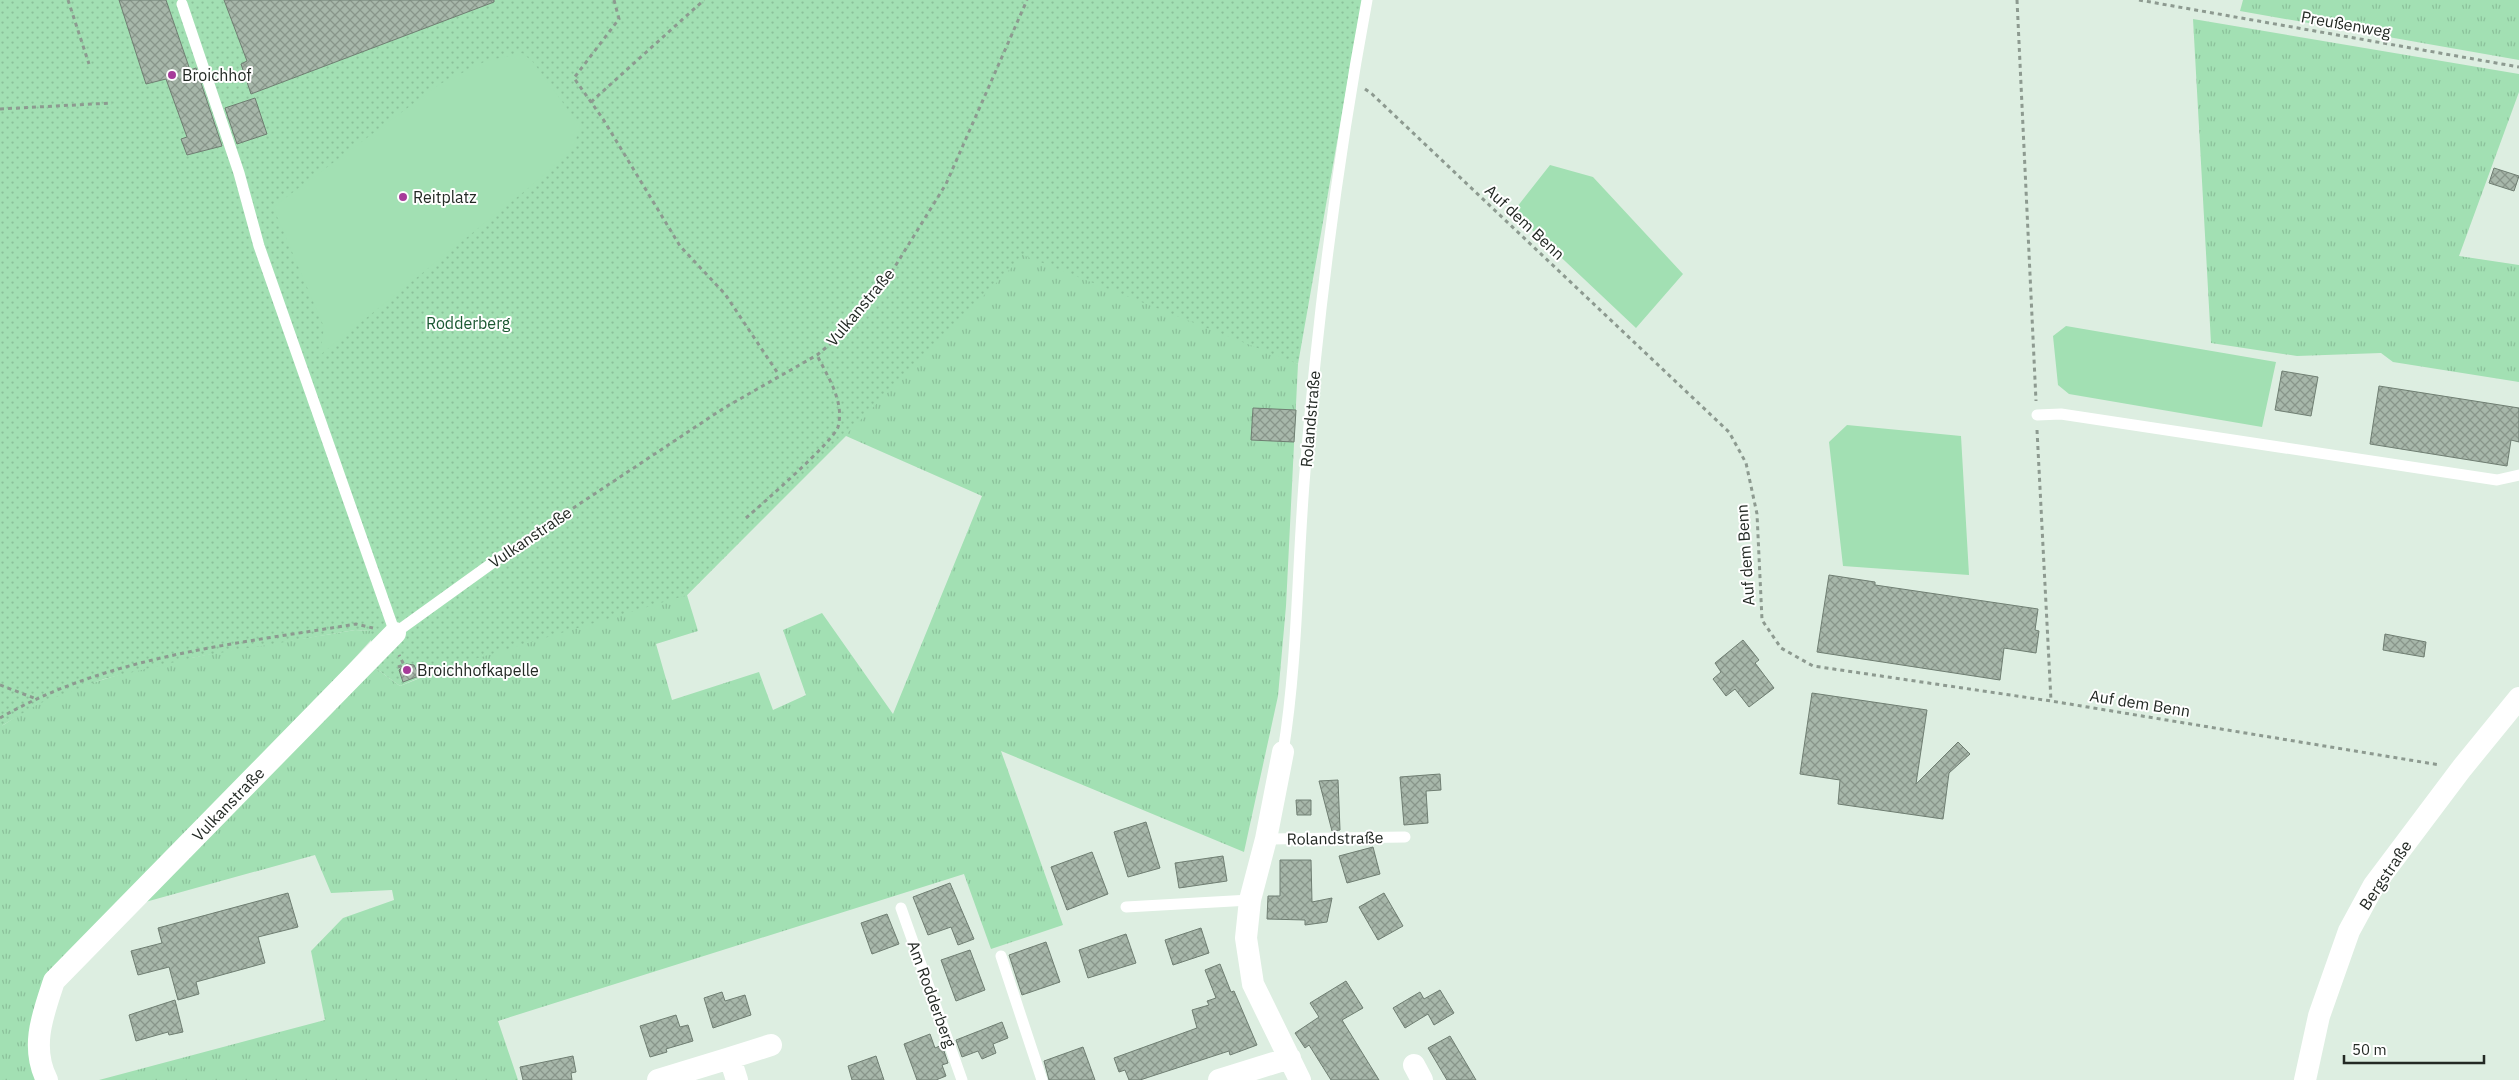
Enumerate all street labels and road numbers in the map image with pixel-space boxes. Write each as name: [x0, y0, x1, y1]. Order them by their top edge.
street label: Preußenweg: [2300, 6, 2393, 42]
street label: Auf dem Benn: [1481, 180, 1569, 264]
street label: Vulkanstraße: [822, 264, 898, 350]
street label: Rolandstraße: [1296, 370, 1324, 468]
street label: Vulkanstraße: [485, 502, 575, 572]
street label: Auf dem Benn: [1731, 504, 1759, 606]
street label: Auf dem Benn: [2088, 685, 2192, 721]
street label: Vulkanstraße: [188, 763, 269, 845]
street label: Rolandstraße: [1286, 827, 1384, 849]
street label: Bergstraße: [2354, 836, 2416, 914]
street label: Am Rodderberg: [903, 938, 961, 1051]

